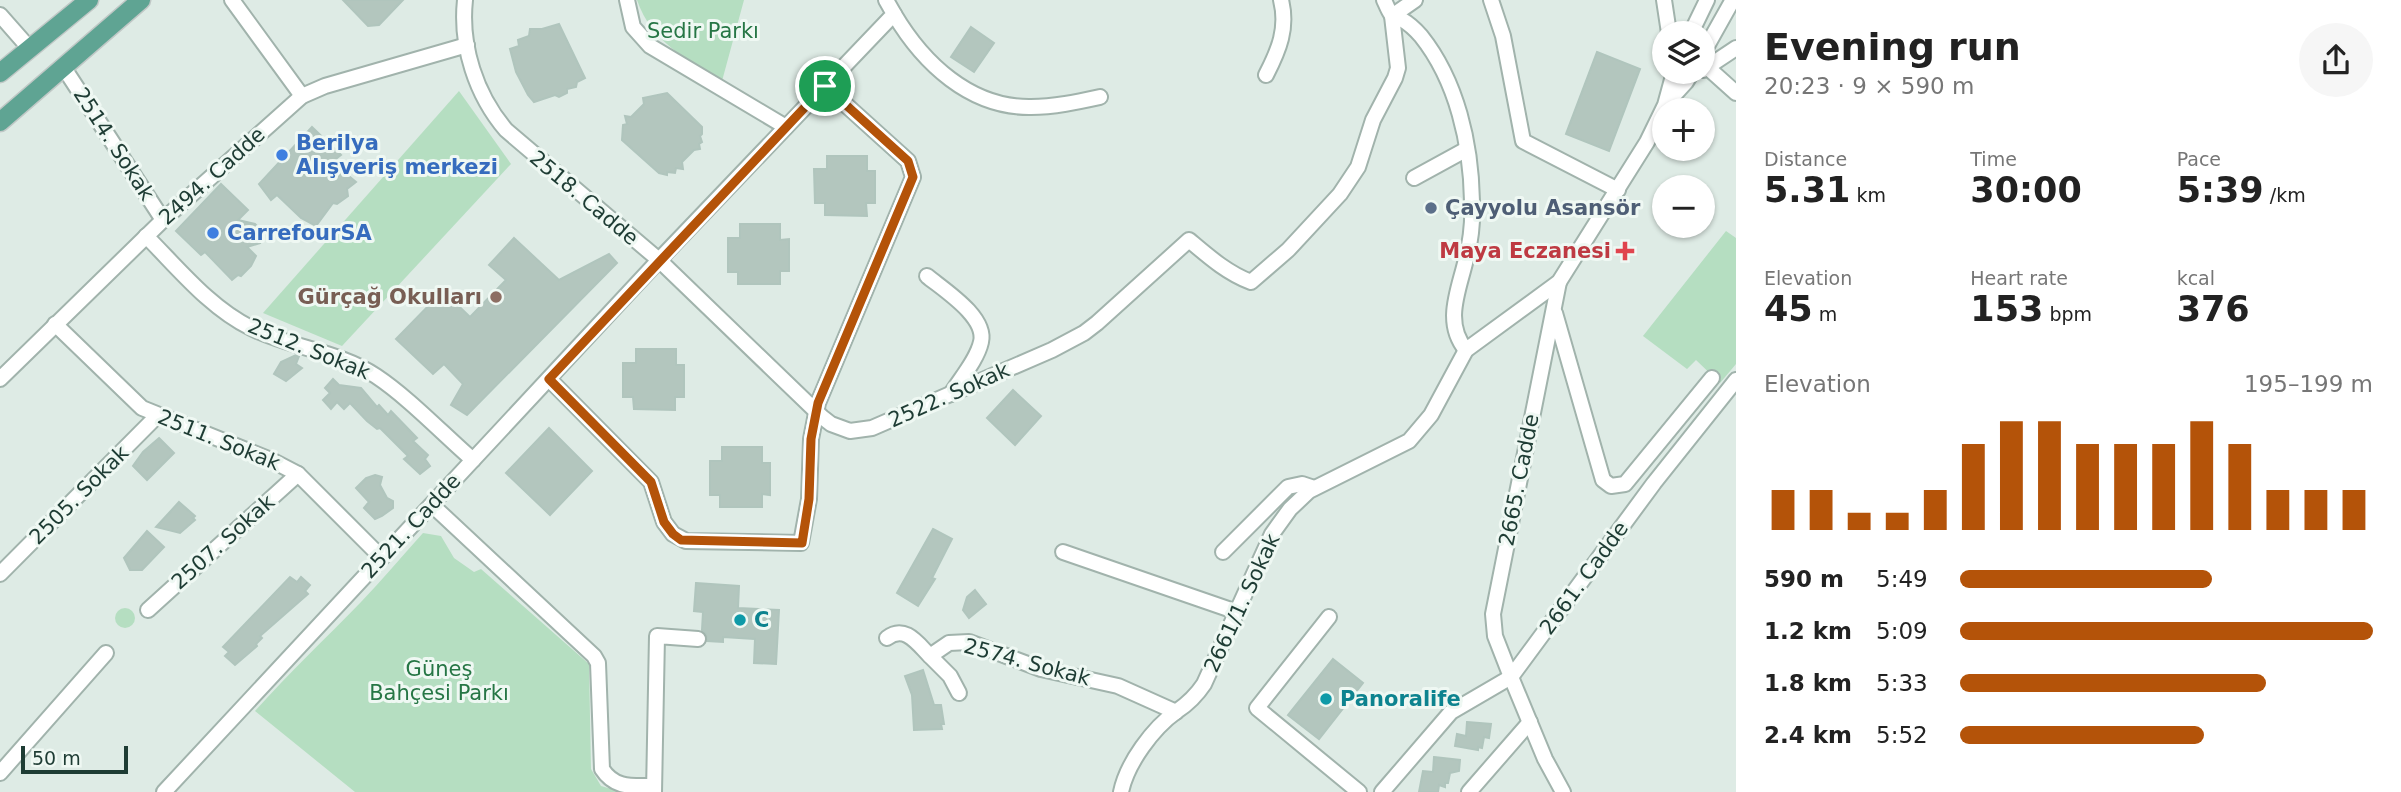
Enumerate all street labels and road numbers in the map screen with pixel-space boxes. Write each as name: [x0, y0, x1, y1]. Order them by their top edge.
street label: 2514. Sokak: [69, 83, 160, 206]
street label: 2494. Cadde: [154, 122, 270, 230]
street label: 2518. Cadde: [525, 146, 643, 250]
street label: 2512. Sokak: [244, 314, 374, 385]
street label: 2522. Sokak: [885, 357, 1014, 432]
street label: 2511. Sokak: [154, 405, 284, 476]
street label: 2665. Cadde: [1494, 412, 1544, 548]
street label: 2505. Sokak: [25, 440, 134, 549]
street label: 2521. Cadde: [357, 469, 465, 583]
street label: 2507. Sokak: [167, 489, 280, 594]
street label: 2661. Cadde: [1535, 517, 1633, 639]
street label: 2661/1. Sokak: [1199, 529, 1285, 676]
street label: 2574. Sokak: [961, 634, 1094, 691]

